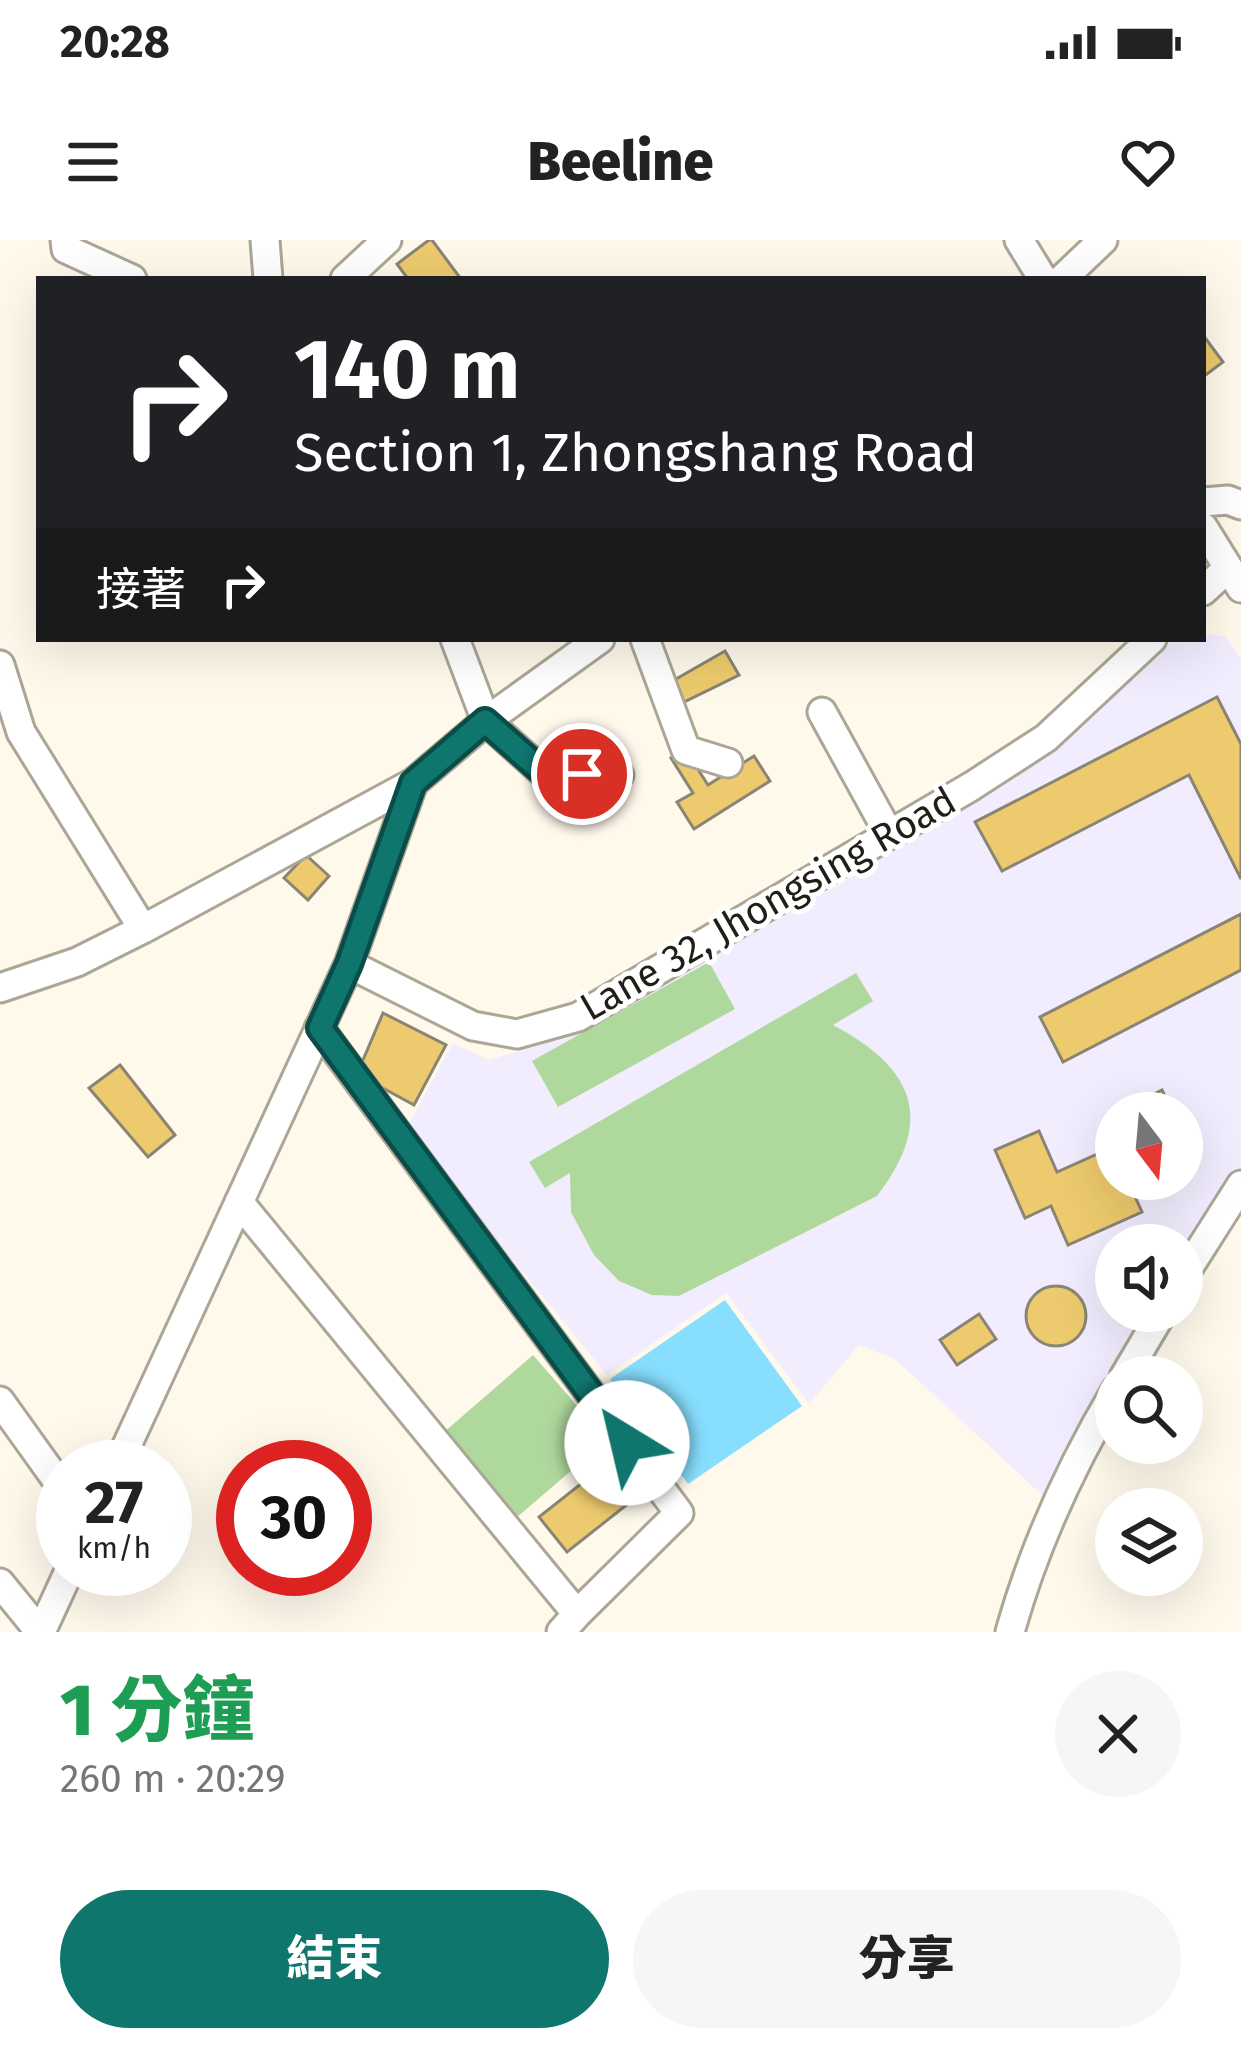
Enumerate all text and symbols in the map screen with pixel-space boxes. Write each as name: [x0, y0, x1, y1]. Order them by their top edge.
text: 20:28: [60, 15, 170, 69]
icon: menu: [60, 129, 126, 195]
icon: heart: [1115, 129, 1181, 195]
text: Beeline: [528, 130, 713, 194]
text: 140 m: [294, 319, 520, 420]
icon: right: [96, 324, 252, 480]
text: Section 1, Zhongshang Road: [294, 421, 977, 485]
icon: right: [210, 552, 276, 618]
text: 接著: [96, 563, 186, 617]
pin: [531, 723, 633, 825]
icon: arrive: [549, 741, 615, 807]
street label: Lane 32, Jhongsing Road: [572, 778, 964, 1030]
north arrow: [1095, 1092, 1203, 1200]
map controls: [1095, 1092, 1203, 1596]
button: sound: [1095, 1224, 1203, 1332]
button: search: [1095, 1356, 1203, 1464]
position arrow: [564, 1380, 690, 1506]
speed limit sign: 30: [216, 1440, 372, 1596]
text: 27: [85, 1467, 143, 1539]
button: layers: [1095, 1488, 1203, 1596]
text: km/h: [77, 1530, 151, 1566]
text: 1 分鐘: [60, 1668, 254, 1754]
button: close: [1055, 1671, 1181, 1797]
text: 260 m · 20:29: [60, 1756, 285, 1802]
button: 結束: [60, 1890, 609, 2028]
button: 分享: [633, 1890, 1181, 2028]

